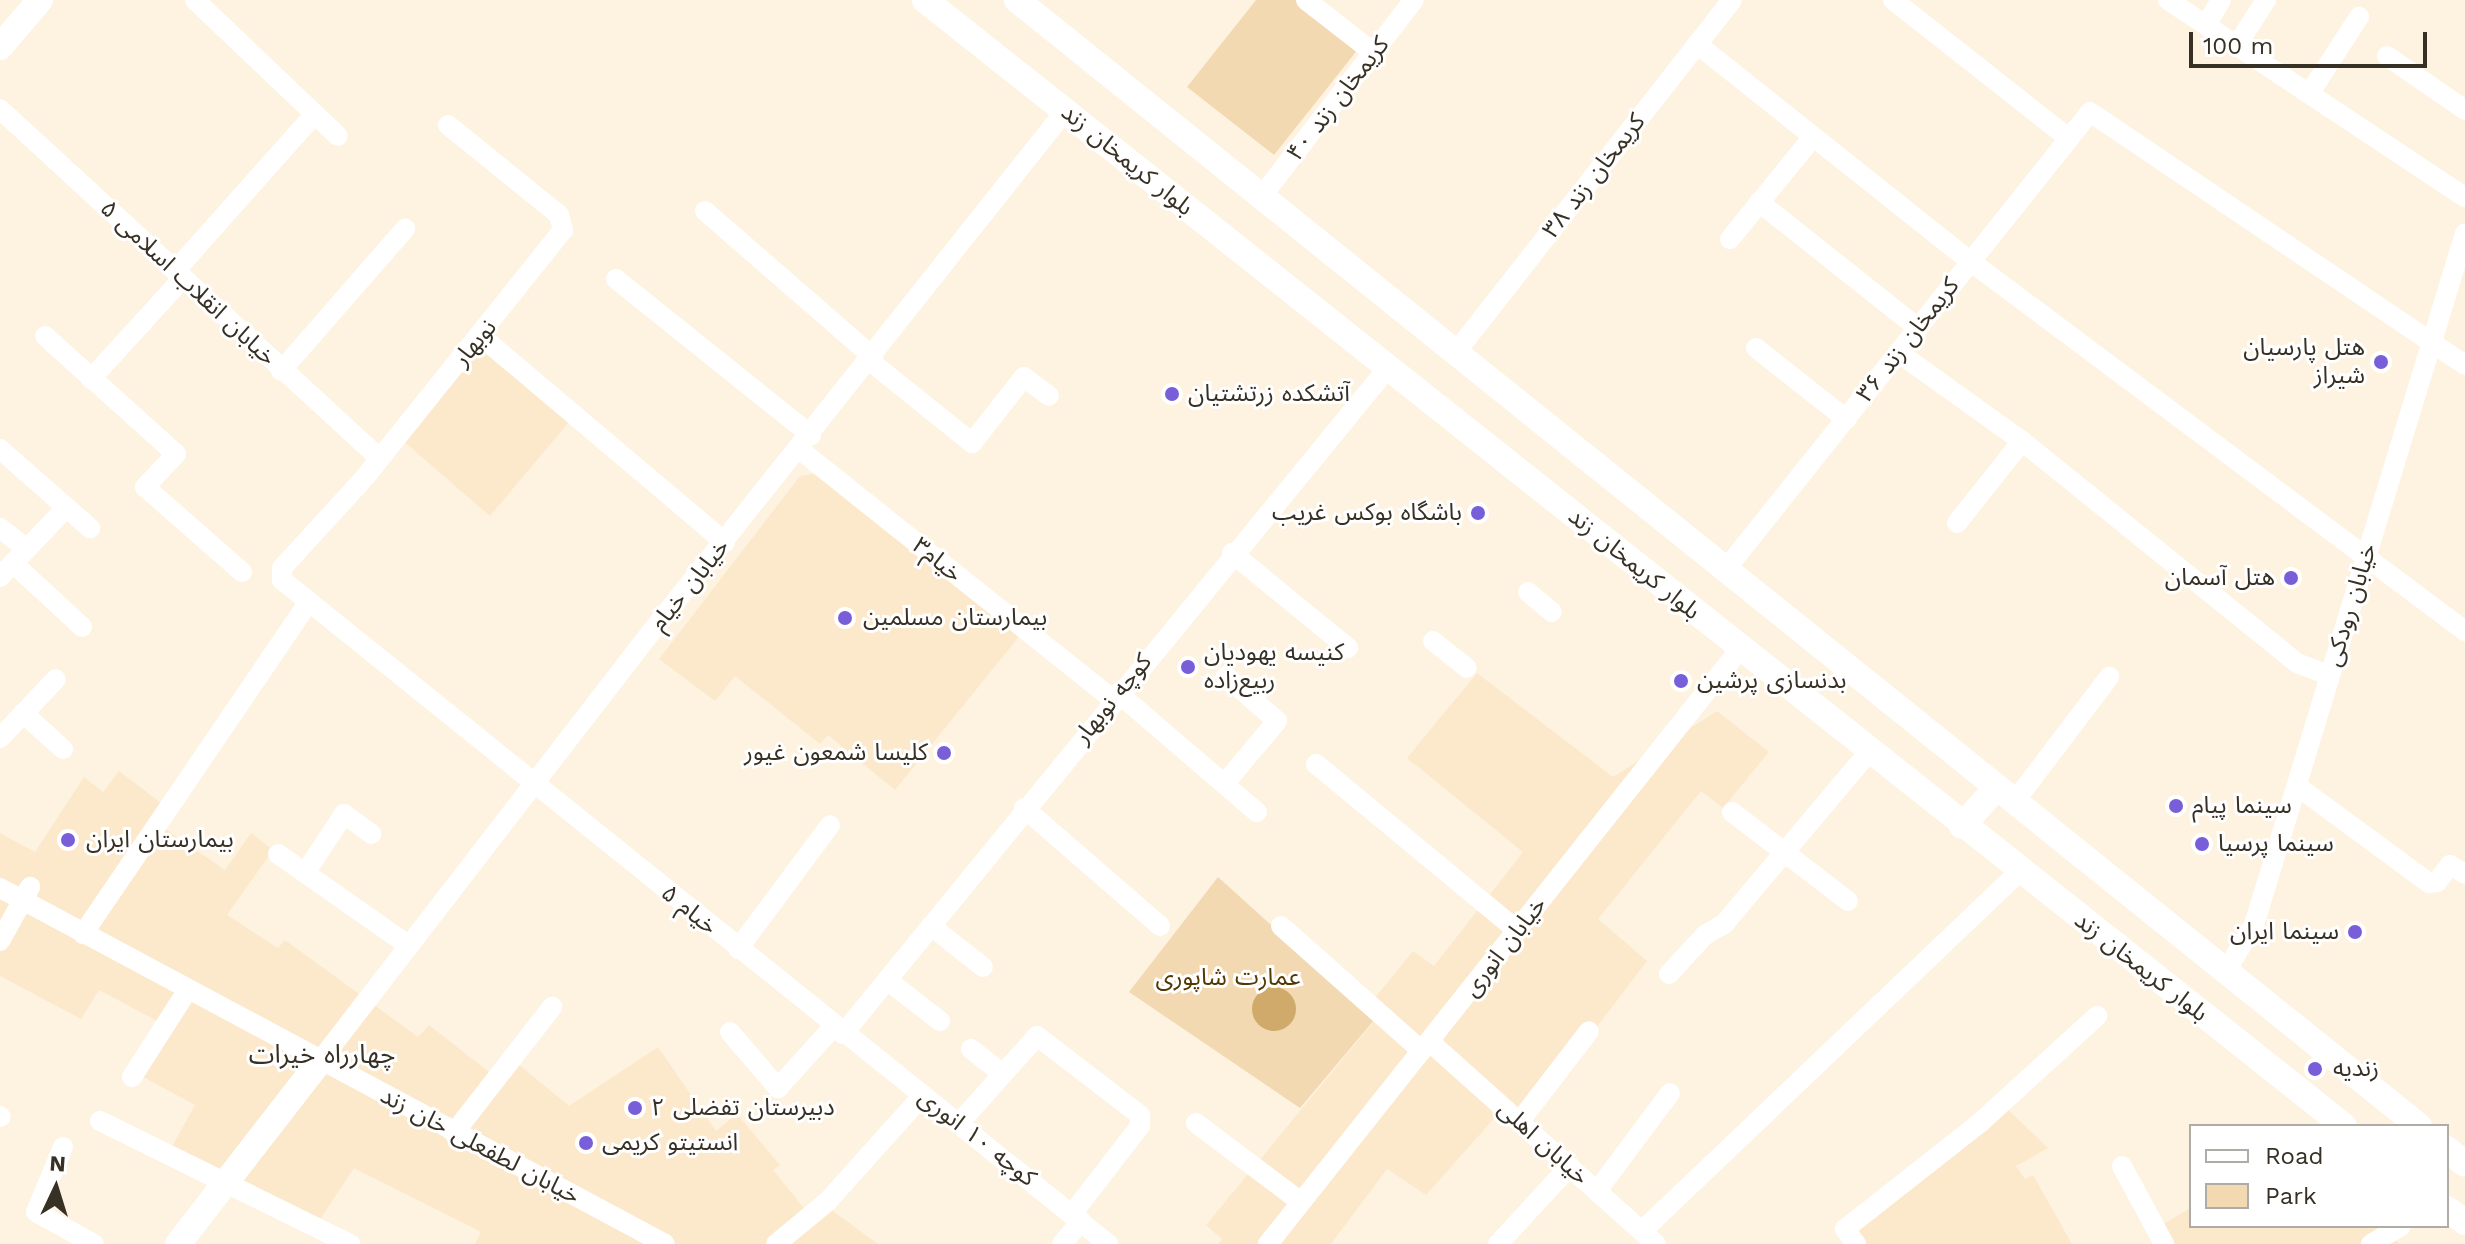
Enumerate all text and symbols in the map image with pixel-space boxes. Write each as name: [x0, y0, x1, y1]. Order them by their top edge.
scale bar: [2193, 16, 2431, 66]
street label: کریمخان زند ۴۰: [1281, 31, 1395, 167]
text: 100 m: [2203, 32, 2273, 60]
street label: بلوار کریمخان زند: [1055, 98, 1199, 222]
street label: کریمخان زند ۳۸: [1537, 108, 1651, 244]
street label: خیابان انقلاب اسلامی ۵: [94, 194, 282, 372]
street label: کریمخان زند ۳۶: [1851, 272, 1965, 408]
street label: نوبهار: [447, 314, 503, 372]
place label: هتل پارسیان شیراز: [2243, 334, 2365, 390]
marker: هتل پارسیان شیراز: [2372, 353, 2390, 371]
place label: آتشکده زرتشتیان: [1188, 380, 1350, 408]
marker: آتشکده زرتشتیان: [1163, 385, 1181, 403]
place label: باشگاه بوکس غریب: [1272, 499, 1462, 527]
street label: بلوار کریمخان زند: [1562, 502, 1706, 626]
marker: باشگاه بوکس غریب: [1469, 504, 1487, 522]
street label: خیام۳: [906, 531, 968, 589]
street label: خیابان خیام: [644, 533, 736, 637]
street label: خیابان رودکی: [2319, 540, 2383, 670]
place label: هتل آسمان: [2165, 564, 2275, 592]
marker: هتل آسمان: [2282, 569, 2300, 587]
place label: بیمارستان مسلمین: [863, 604, 1047, 632]
marker: بیمارستان مسلمین: [834, 607, 856, 629]
place label: کنیسه یهودیان ربیع‌زاده: [1204, 639, 1344, 695]
street label: کوچه نوبهار: [1068, 648, 1158, 750]
marker: کنیسه یهودیان ربیع‌زاده: [1179, 658, 1197, 676]
place label: بدنسازی پرشین: [1697, 667, 1847, 695]
marker: بدنسازی پرشین: [1672, 672, 1690, 690]
place label: کلیسا شمعون غیور: [744, 739, 928, 767]
marker: کلیسا شمعون غیور: [935, 744, 953, 762]
place label: سینما پیام: [2192, 792, 2292, 820]
marker: سینما پیام: [2167, 797, 2185, 815]
place label: بیمارستان ایران: [86, 826, 234, 854]
marker: بیمارستان ایران: [57, 829, 79, 851]
place label: سینما پرسیا: [2218, 830, 2334, 858]
marker: سینما پرسیا: [2193, 835, 2211, 853]
street label: ۵ خیام: [655, 879, 723, 941]
street label: خیابان انوری: [1457, 891, 1553, 1003]
street label: بلوار کریمخان زند: [2068, 906, 2214, 1028]
place label: سینما ایران: [2230, 918, 2339, 946]
marker: سینما ایران: [2346, 923, 2364, 941]
park label: عمارت شاپوری: [1155, 964, 1301, 992]
district label: چهارراه خیرات: [249, 1039, 395, 1071]
place label: زندیه: [2333, 1055, 2379, 1083]
marker: زندیه: [2304, 1058, 2326, 1080]
street label: خیابان لطفعلی خان زند: [375, 1081, 585, 1211]
street label: کوچه ۱۰ انوری: [912, 1083, 1042, 1193]
place label: دبیرستان تفضلی ۲: [651, 1094, 835, 1122]
street label: خیابان اهلی: [1492, 1095, 1594, 1191]
marker: دبیرستان تفضلی ۲: [626, 1099, 644, 1117]
legend: [2189, 1124, 2449, 1228]
place label: انستیتو کریمی: [602, 1129, 738, 1157]
marker: انستیتو کریمی: [577, 1134, 595, 1152]
text: Road: [2265, 1142, 2324, 1170]
north arrow: [16, 1148, 96, 1228]
text: N: [49, 1151, 67, 1177]
text: Park: [2265, 1182, 2317, 1210]

